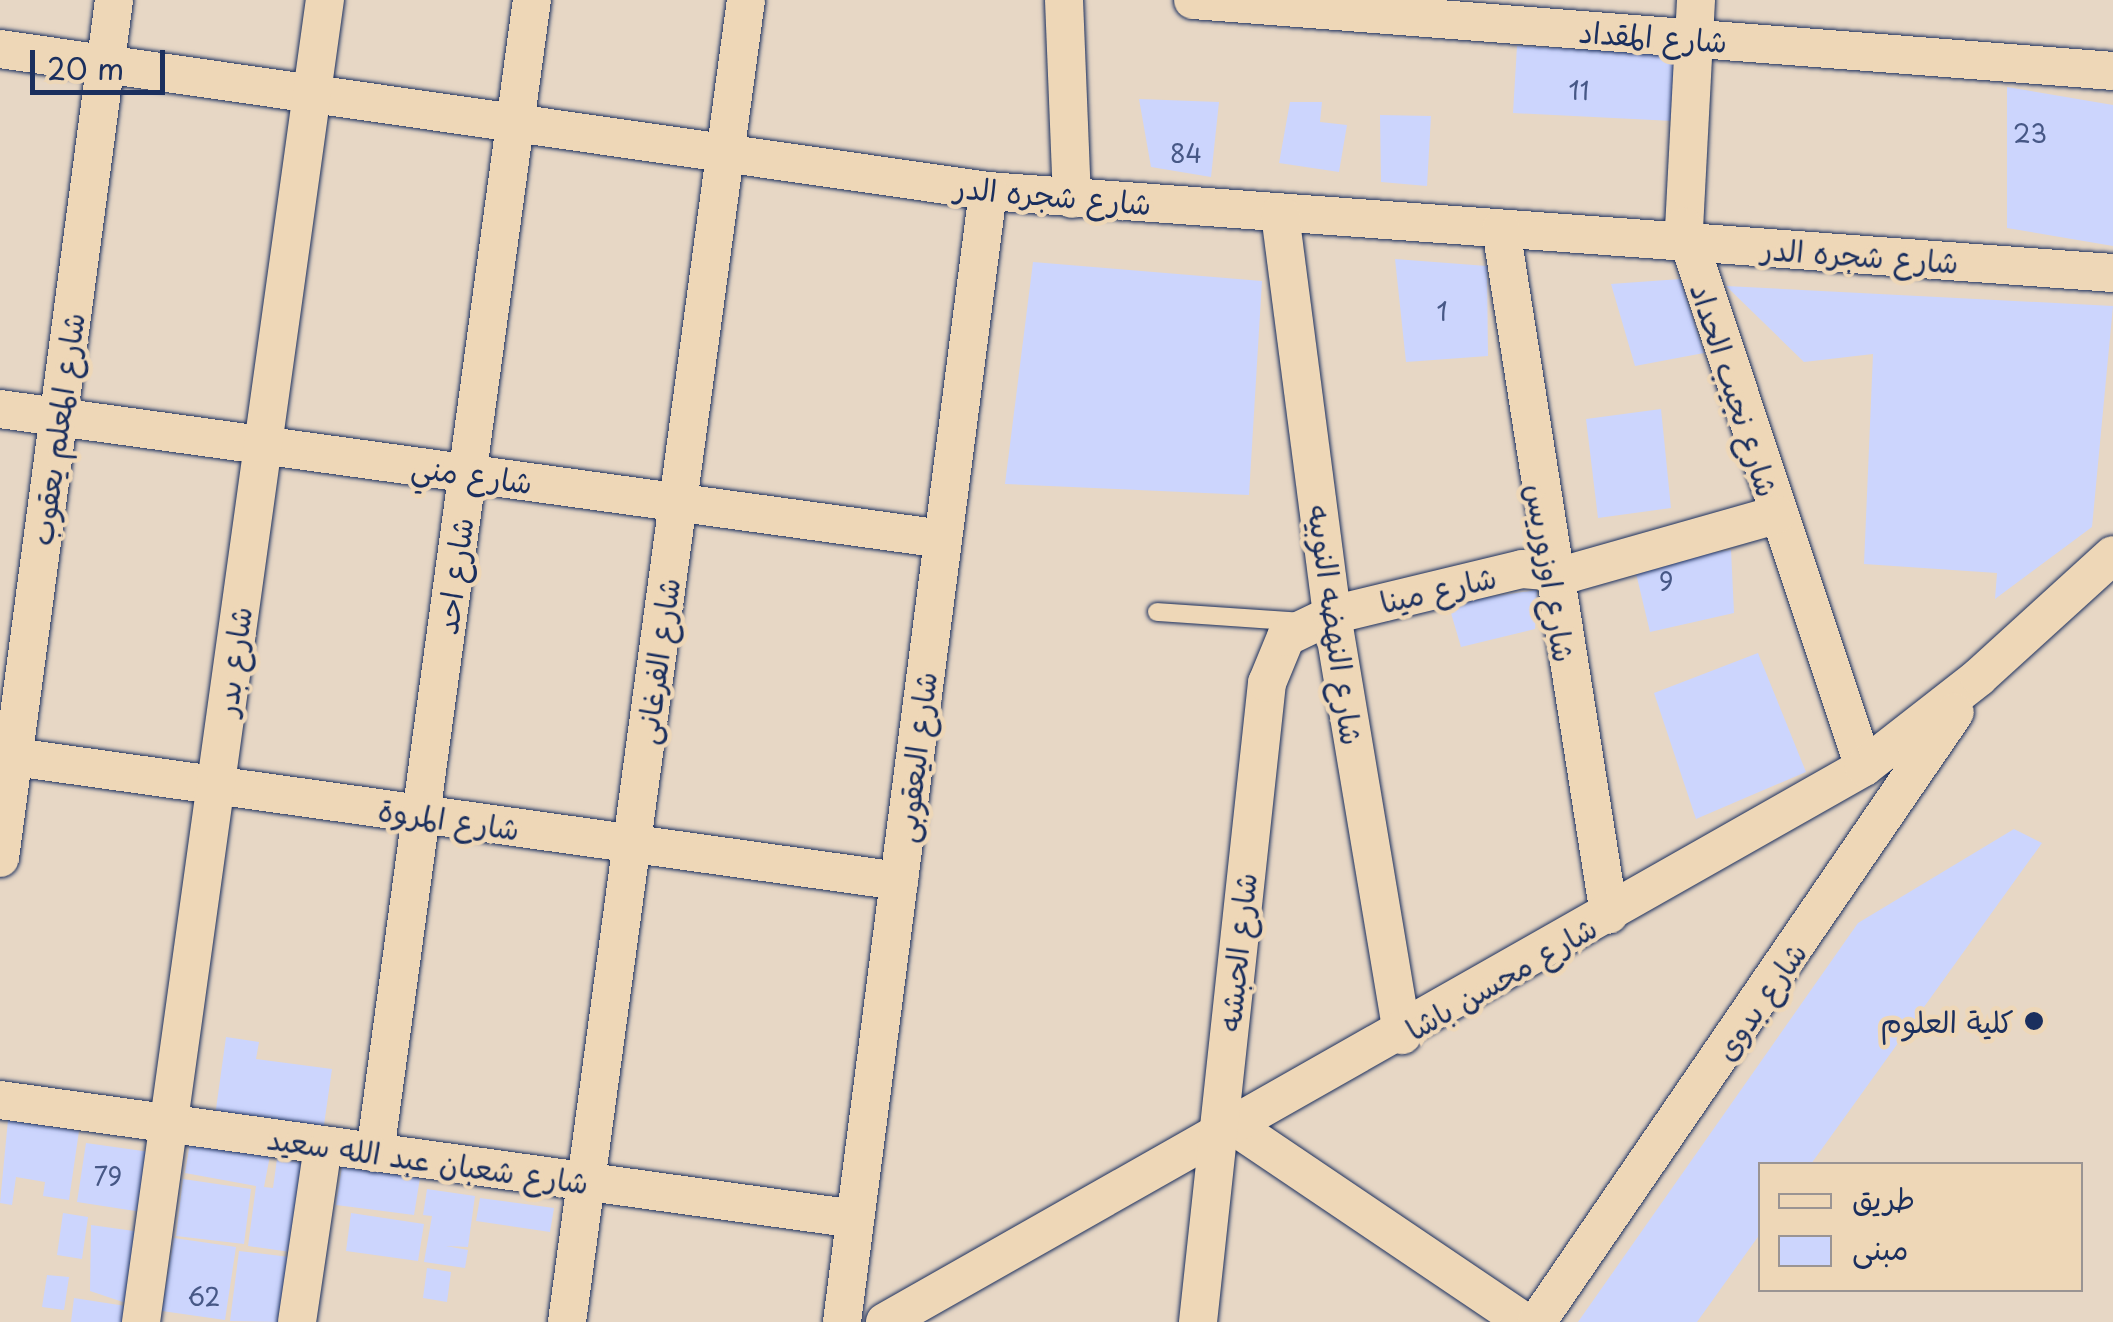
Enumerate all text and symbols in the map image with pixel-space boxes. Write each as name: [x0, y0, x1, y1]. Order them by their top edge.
street label: شارع المقداد: [1578, 13, 1728, 59]
scale bar: [35, 30, 170, 92]
text: 20 m: [47, 45, 124, 90]
house number: 11: [1569, 75, 1589, 105]
house number: 23: [2013, 118, 2047, 148]
house number: 84: [1170, 138, 1202, 168]
street label: شارع شجره الدر: [953, 168, 1153, 222]
street label: شارع شجره الدر: [1760, 230, 1960, 280]
street label: شارع نجيب الحداد: [1684, 279, 1786, 501]
house number: 1: [1436, 296, 1448, 326]
street label: شارع المعلم يعقوب: [23, 310, 91, 548]
street label: شارع مني: [409, 448, 535, 500]
street label: شارع اوزوريس: [1519, 481, 1583, 665]
street label: شارع النهضه النوبيه: [1301, 503, 1371, 747]
street label: شارع احد: [428, 515, 480, 637]
street label: شارع مينا: [1376, 558, 1500, 620]
house number: 9: [1659, 566, 1673, 596]
street label: شارع الفرغانى: [628, 575, 686, 747]
street label: شارع بدر: [208, 604, 258, 718]
street label: شارع اليعقوبى: [887, 669, 943, 845]
street label: شارع المروة: [376, 791, 522, 847]
street label: شارع الحبشه: [1211, 871, 1263, 1033]
street label: شارع محسن باشا: [1399, 909, 1603, 1047]
street label: شارع بدوى: [1706, 935, 1814, 1067]
place label: كلية العلوم: [1880, 1003, 2014, 1039]
marker: كلية العلوم: [2023, 1010, 2045, 1032]
street label: شارع شعبان عبد الله سعيد: [265, 1120, 591, 1200]
house number: 79: [94, 1161, 122, 1191]
legend: [1758, 1162, 2083, 1292]
text: طريق: [1852, 1175, 1915, 1220]
text: مبنى: [1852, 1225, 1908, 1270]
house number: 62: [188, 1281, 220, 1311]

